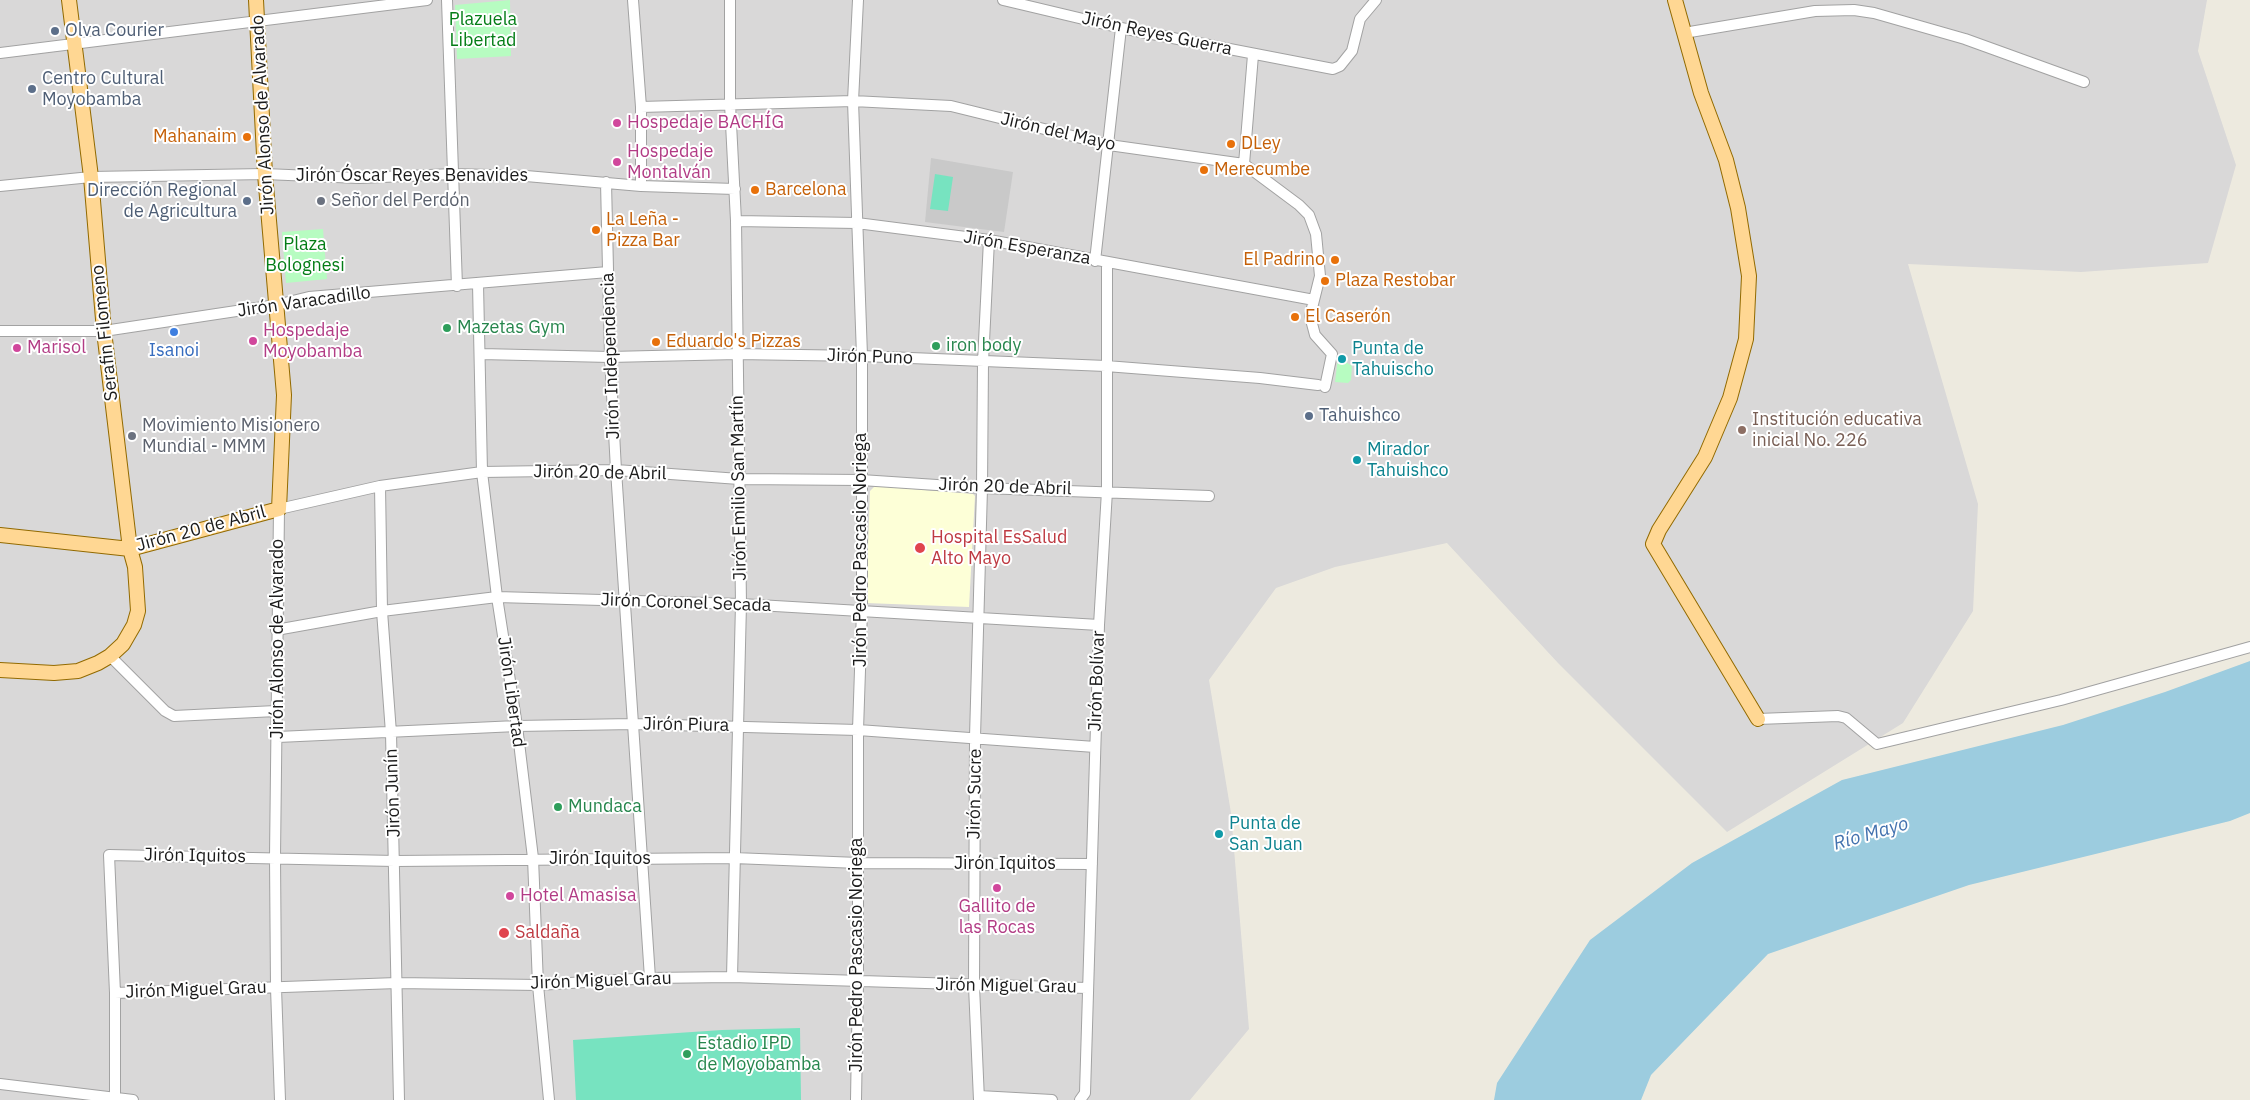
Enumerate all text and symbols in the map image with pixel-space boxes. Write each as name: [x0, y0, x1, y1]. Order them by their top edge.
street label: Jirón Reyes Guerra: [1080, 8, 1234, 60]
park label: Plazuela Libertad: [449, 9, 517, 52]
street label: Jirón Alonso de Alvarado: [247, 14, 279, 216]
place label: Olva Courier: [65, 20, 164, 42]
marker: Olva Courier: [49, 25, 61, 37]
place label: Centro Cultural Moyobamba: [42, 68, 164, 110]
marker: Centro Cultural Moyobamba: [26, 83, 38, 95]
street label: Jirón del Mayo: [998, 108, 1118, 156]
place label: Hospedaje BACHÍG: [627, 112, 784, 134]
marker: Hospedaje BACHÍG: [611, 117, 623, 129]
place label: Mahanaim: [153, 126, 237, 148]
marker: Mahanaim: [241, 131, 253, 143]
place label: DLey: [1241, 133, 1281, 155]
marker: DLey: [1225, 138, 1237, 150]
place label: Hospedaje Montalván: [627, 141, 713, 183]
marker: Hospedaje Montalván: [611, 156, 623, 168]
place label: Merecumbe: [1214, 159, 1310, 181]
marker: Merecumbe: [1198, 164, 1210, 176]
street label: Jirón Óscar Reyes Benavides: [296, 165, 528, 187]
place label: Barcelona: [765, 179, 847, 201]
place label: Dirección Regional de Agricultura: [87, 180, 237, 222]
marker: Barcelona: [749, 184, 761, 196]
place label: Señor del Perdón: [331, 190, 470, 212]
marker: Dirección Regional de Agricultura: [241, 195, 253, 207]
marker: Señor del Perdón: [315, 195, 327, 207]
place label: La Leña - Pizza Bar: [606, 209, 680, 252]
marker: La Leña - Pizza Bar: [590, 224, 602, 236]
street label: Jirón Esperanza: [962, 226, 1092, 270]
park label: Plaza Bolognesi: [265, 234, 345, 276]
place label: El Padrino: [1243, 249, 1325, 271]
marker: El Padrino: [1329, 254, 1341, 266]
street label: Serafin Filomeno: [87, 264, 123, 402]
place label: Plaza Restobar: [1335, 270, 1455, 292]
street label: Jirón Independencia: [597, 272, 625, 440]
marker: Plaza Restobar: [1319, 275, 1331, 287]
street label: Jirón Varacadillo: [236, 282, 372, 322]
place label: El Caserón: [1305, 306, 1391, 328]
marker: El Caserón: [1289, 311, 1301, 323]
place label: Mazetas Gym: [457, 317, 565, 339]
place label: Hospedaje Moyobamba: [263, 320, 362, 362]
marker: Mazetas Gym: [441, 322, 453, 334]
marker: Isanoi: [168, 326, 180, 338]
place label: Eduardo's Pizzas: [666, 331, 801, 353]
marker: Hospedaje Moyobamba: [247, 335, 259, 347]
place label: iron body: [946, 335, 1022, 357]
marker: Eduardo's Pizzas: [650, 336, 662, 348]
place label: Marisol: [27, 337, 86, 359]
place label: Punta de Tahuischo: [1352, 338, 1434, 380]
place label: Isanoi: [149, 340, 199, 362]
marker: iron body: [930, 340, 942, 352]
marker: Marisol: [11, 342, 23, 354]
street label: Jirón Puno: [827, 345, 913, 369]
marker: Punta de Tahuischo: [1336, 353, 1348, 365]
street label: Jirón Emilio San Martín: [727, 395, 751, 581]
place label: Tahuishco: [1319, 405, 1401, 427]
place label: Institución educativa inicial No. 226: [1752, 409, 1922, 452]
marker: Tahuishco: [1303, 410, 1315, 422]
place label: Movimiento Misionero Mundial - MMM: [142, 415, 320, 458]
marker: Institución educativa inicial No. 226: [1736, 424, 1748, 436]
marker: Movimiento Misionero Mundial - MMM: [126, 430, 138, 442]
street label: Jirón Pedro Pascasio Noriega: [850, 433, 872, 667]
place label: Mirador Tahuishco: [1367, 439, 1449, 482]
marker: Mirador Tahuishco: [1351, 454, 1363, 466]
street label: Jirón 20 de Abril: [533, 461, 667, 485]
street label: Jirón 20 de Abril: [938, 474, 1072, 500]
street label: Jirón 20 de Abril: [134, 501, 268, 557]
place label: Hospital EsSalud Alto Mayo: [931, 527, 1067, 570]
street label: Jirón Alonso de Alvarado: [267, 539, 289, 739]
marker: Hospital EsSalud Alto Mayo: [913, 541, 927, 555]
street label: Jirón Coronel Secada: [600, 589, 772, 617]
street label: Jirón Bolívar: [1084, 630, 1110, 732]
street label: Jirón Libertad: [493, 635, 529, 749]
street label: Jirón Piura: [643, 713, 729, 737]
street label: Jirón Junín: [381, 748, 405, 838]
street label: Jirón Sucre: [963, 748, 987, 840]
place label: Mundaca: [568, 796, 642, 818]
marker: Mundaca: [552, 801, 564, 813]
water label: Río Mayo: [1831, 812, 1911, 856]
place label: Punta de San Juan: [1229, 813, 1303, 856]
marker: Punta de San Juan: [1213, 828, 1225, 840]
street label: Jirón Pedro Pascasio Noriega: [846, 838, 868, 1072]
street label: Jirón Iquitos: [144, 844, 246, 868]
street label: Jirón Iquitos: [549, 848, 651, 870]
street label: Jirón Iquitos: [954, 853, 1056, 875]
marker: Gallito de las Rocas: [991, 882, 1003, 894]
place label: Hotel Amasisa: [520, 885, 637, 907]
marker: Hotel Amasisa: [504, 890, 516, 902]
place label: Gallito de las Rocas: [958, 896, 1036, 939]
place label: Saldaña: [515, 922, 580, 944]
marker: Saldaña: [497, 926, 511, 940]
street label: Jirón Miguel Grau: [530, 968, 672, 994]
street label: Jirón Miguel Grau: [935, 974, 1077, 998]
street label: Jirón Miguel Grau: [125, 977, 267, 1003]
place label: Estadio IPD de Moyobamba: [697, 1033, 821, 1076]
marker: Estadio IPD de Moyobamba: [681, 1048, 693, 1060]

